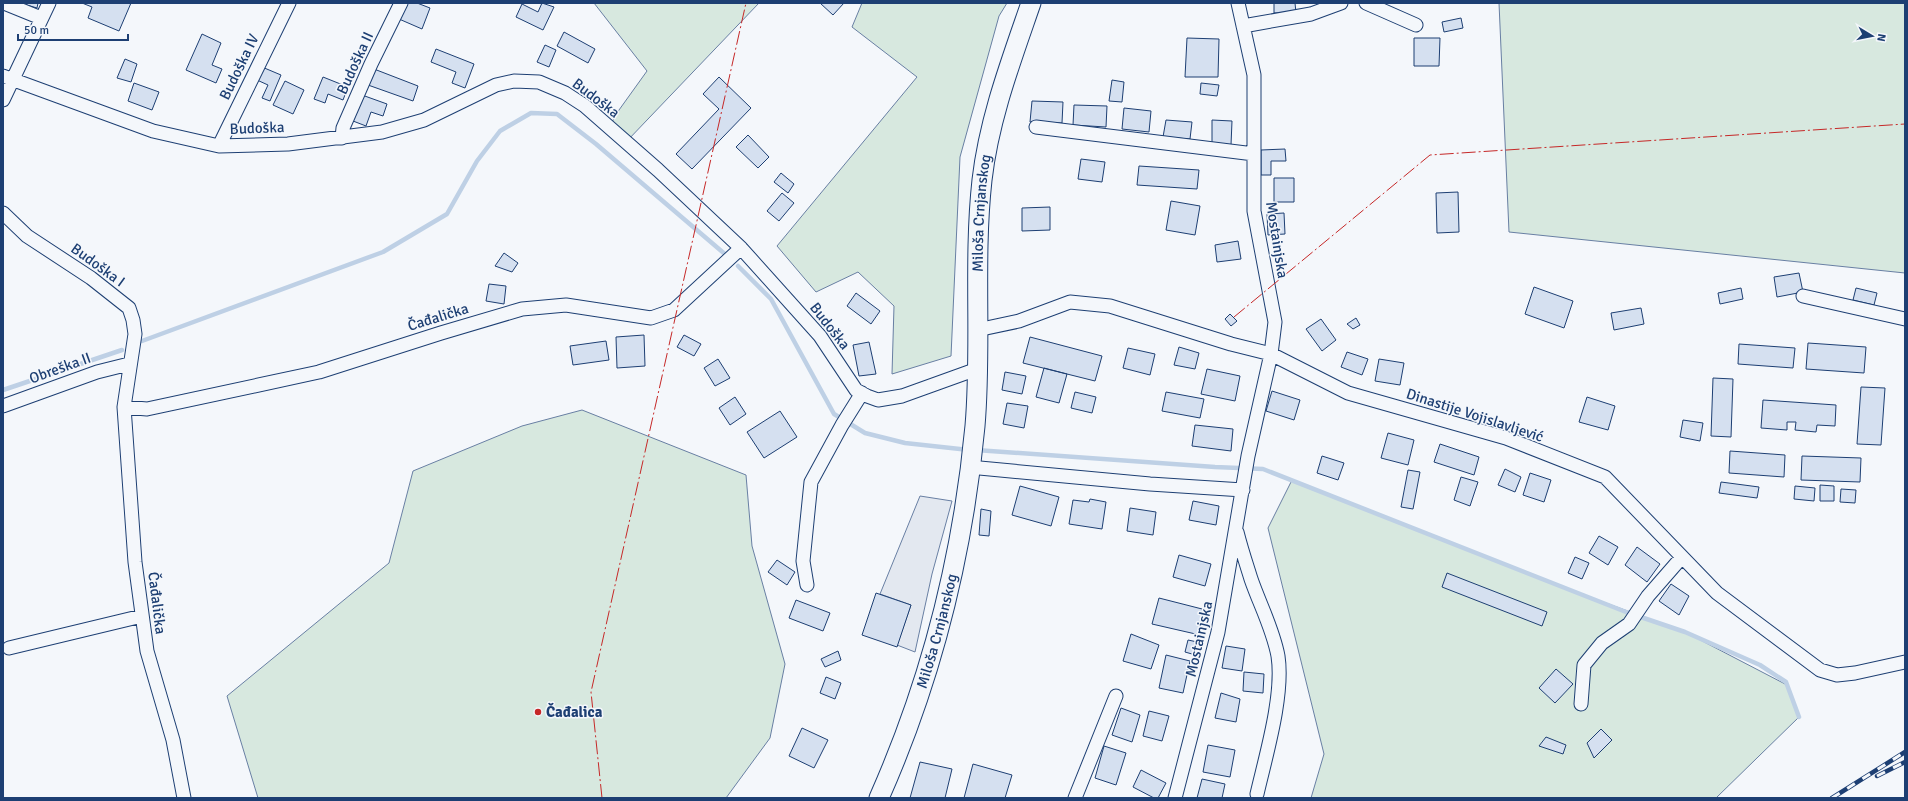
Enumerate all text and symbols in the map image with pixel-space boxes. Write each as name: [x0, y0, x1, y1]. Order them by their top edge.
scale bar: [18, 16, 128, 42]
north arrow: [1852, 16, 1892, 56]
text: 50 m: [24, 23, 49, 38]
street label: Budoška II: [333, 29, 377, 97]
street label: Budoška IV: [215, 31, 263, 103]
text: N: [1874, 33, 1888, 43]
street label: Budoška: [569, 74, 623, 122]
street label: Budoška: [229, 118, 285, 138]
street label: Miloša Crnjanskog: [969, 153, 995, 272]
street label: Mostainjska: [1262, 200, 1292, 280]
street label: Budoška I: [67, 239, 129, 291]
street label: Čađalička: [405, 298, 471, 335]
street label: Budoška: [806, 299, 854, 353]
street label: Obreška II: [27, 349, 93, 387]
street label: Dinastije Vojislavljević: [1404, 384, 1546, 446]
street label: Čađalička: [144, 571, 171, 635]
street label: Miloša Crnjanskog: [913, 572, 961, 691]
street label: Mostainjska: [1182, 599, 1216, 679]
place label: Čađalica: [546, 702, 603, 721]
marker: Čađalica: [533, 707, 543, 717]

